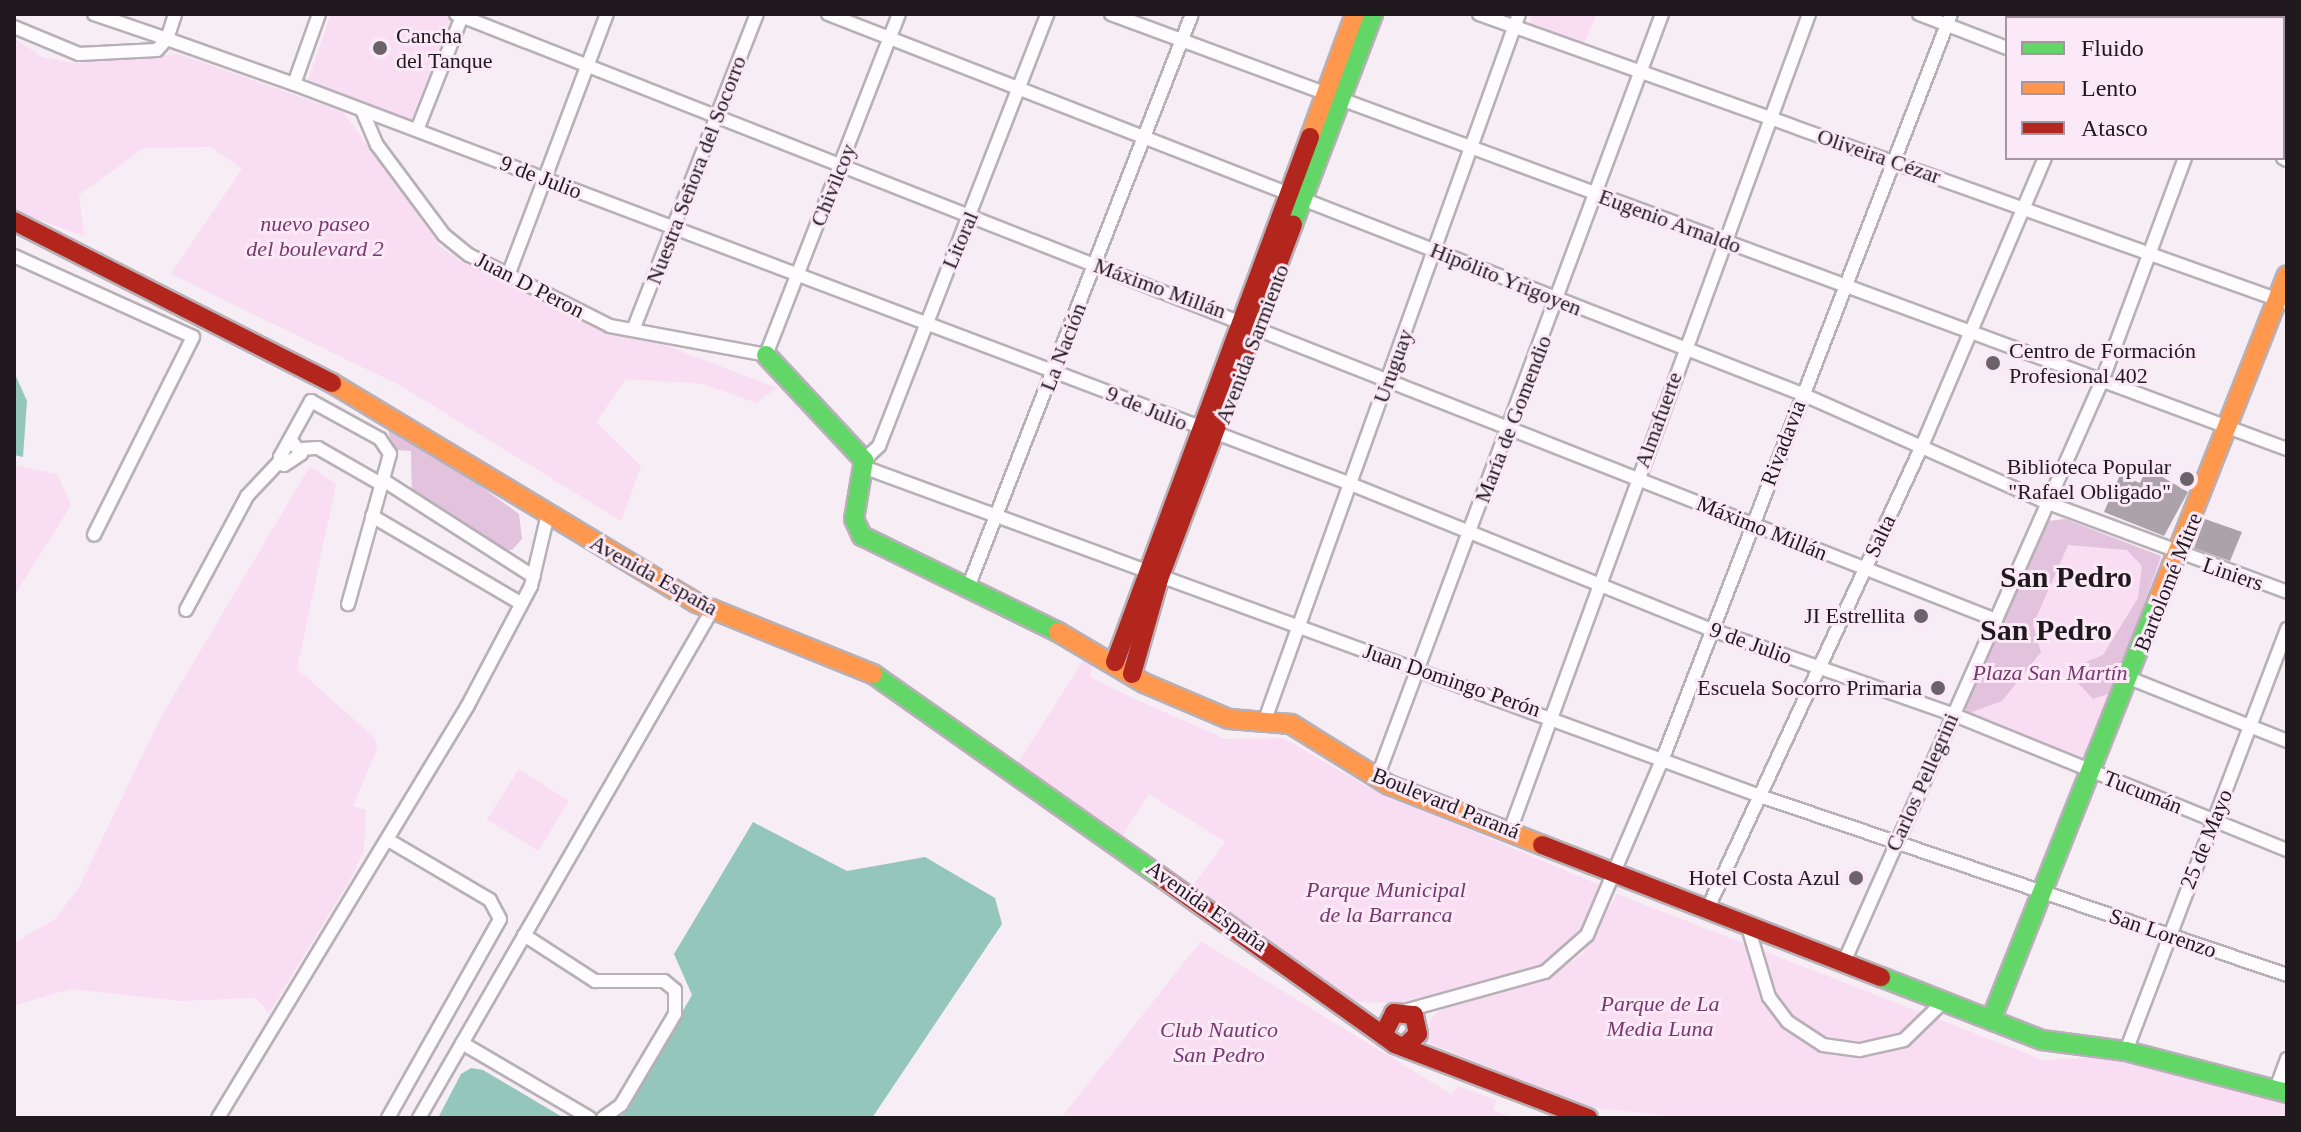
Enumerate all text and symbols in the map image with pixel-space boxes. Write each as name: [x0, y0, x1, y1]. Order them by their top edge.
legend: [2005, 16, 2285, 160]
place label: Cancha del Tanque: [396, 22, 493, 74]
text: Fluido: [2081, 35, 2144, 61]
marker: Cancha del Tanque: [371, 39, 389, 57]
street label: Nuestra Señora del Socorro: [640, 52, 752, 288]
text: Lento: [2081, 75, 2137, 101]
text: Atasco: [2081, 115, 2148, 141]
street label: Oliveira Cézar: [1814, 123, 1944, 189]
street label: Chivilcoy: [805, 140, 861, 230]
street label: 9 de Julio: [496, 149, 586, 205]
street label: Eugenio Arnaldo: [1595, 183, 1745, 259]
street label: Litoral: [936, 207, 984, 273]
park label: nuevo paseo del boulevard 2: [246, 210, 384, 262]
street label: Hipólito Yrigoyen: [1426, 236, 1586, 322]
street label: Juan D Peron: [471, 246, 589, 324]
street label: Máximo Millán: [1090, 252, 1230, 324]
street label: Avenida Sarmiento: [1209, 260, 1295, 428]
street label: La Nación: [1034, 299, 1092, 395]
street label: Uruguay: [1367, 325, 1419, 407]
street label: María de Gomendio: [1469, 332, 1557, 506]
place label: Centro de Formación Profesional 402: [2009, 337, 2196, 388]
marker: Centro de Formación Profesional 402: [1984, 354, 2002, 372]
street label: Almafuerte: [1628, 368, 1688, 472]
street label: 9 de Julio: [1102, 380, 1192, 436]
street label: Rivadavia: [1755, 397, 1811, 489]
place label: Biblioteca Popular "Rafael Obligado": [2007, 453, 2171, 504]
marker: Biblioteca Popular "Rafael Obligado": [2178, 470, 2196, 488]
street label: Máximo Millán: [1693, 490, 1831, 566]
street label: Bartolomé Mitre: [2128, 509, 2208, 655]
street label: Salta: [1859, 510, 1901, 562]
street label: Avenida España: [586, 529, 722, 621]
street label: Liniers: [2199, 551, 2267, 597]
district label: San Pedro: [2000, 559, 2132, 595]
place label: JI Estrellita: [1804, 603, 1905, 629]
marker: JI Estrellita: [1912, 607, 1930, 625]
district label: San Pedro: [1980, 612, 2112, 648]
street label: 9 de Julio: [1706, 616, 1796, 670]
street label: Juan Domingo Perón: [1360, 637, 1544, 723]
park label: Plaza San Martín: [1972, 660, 2128, 686]
place label: Escuela Socorro Primaria: [1697, 675, 1922, 701]
marker: Escuela Socorro Primaria: [1929, 679, 1947, 697]
street label: Carlos Pellegrini: [1880, 709, 1964, 855]
street label: Boulevard Paraná: [1368, 761, 1524, 845]
street label: Tucumán: [2100, 764, 2186, 820]
street label: 25 de Mayo: [2174, 785, 2238, 893]
street label: Avenida España: [1141, 854, 1273, 958]
place label: Hotel Costa Azul: [1687, 865, 1840, 891]
marker: Hotel Costa Azul: [1847, 869, 1865, 887]
park label: Parque Municipal de la Barranca: [1306, 876, 1466, 928]
street label: San Lorenzo: [2106, 902, 2220, 964]
park label: Parque de La Media Luna: [1601, 990, 1719, 1042]
park label: Club Nautico San Pedro: [1160, 1016, 1278, 1068]

